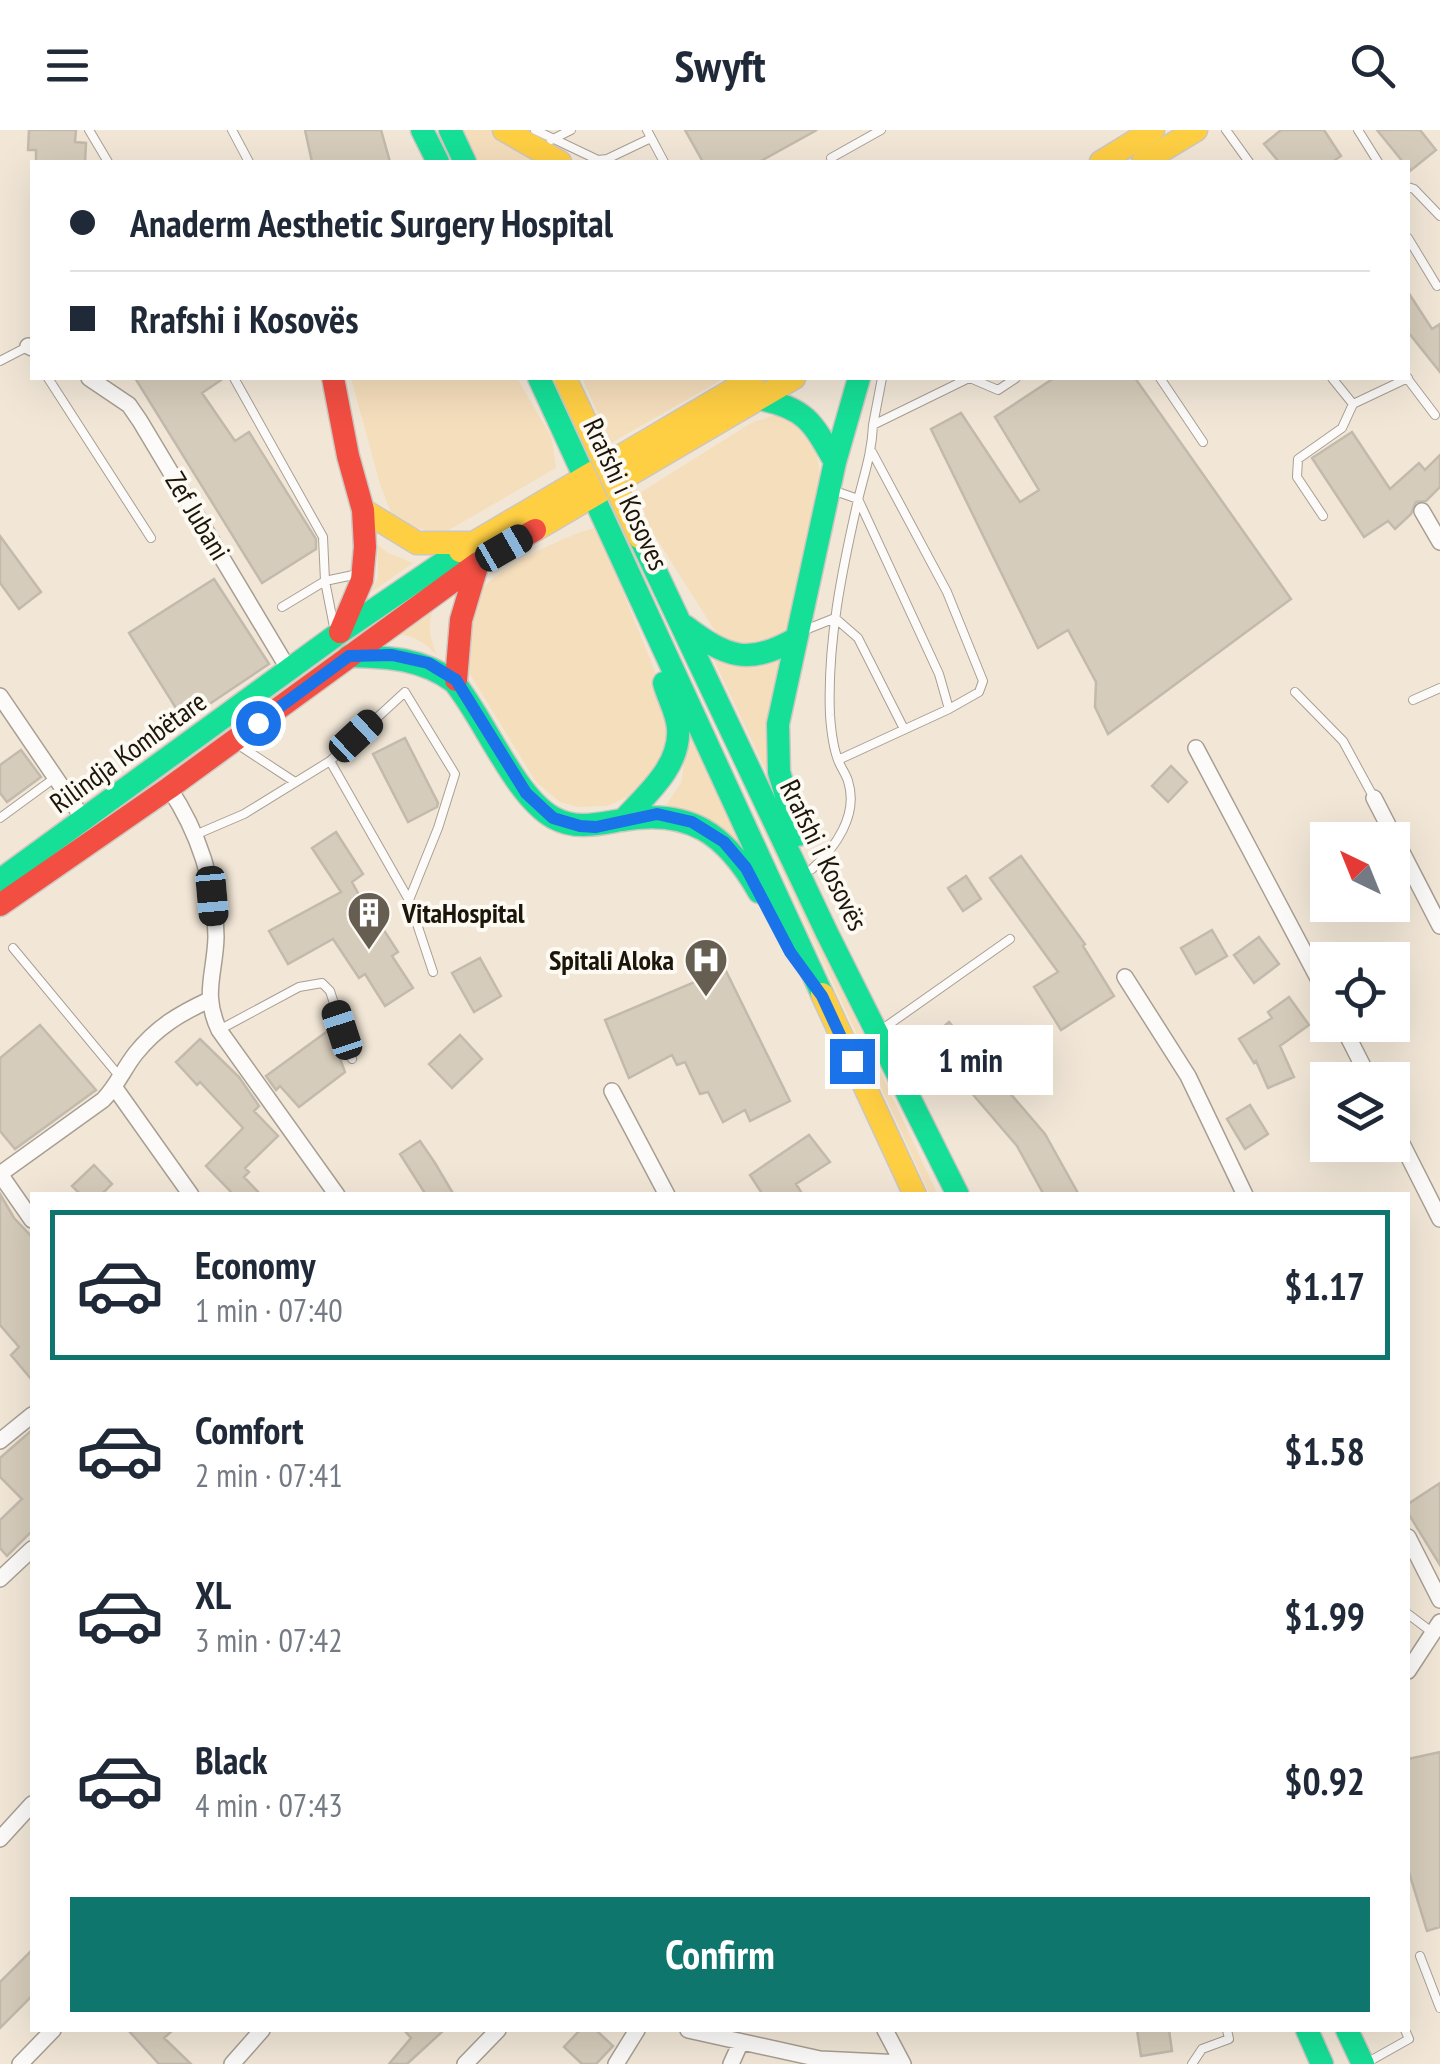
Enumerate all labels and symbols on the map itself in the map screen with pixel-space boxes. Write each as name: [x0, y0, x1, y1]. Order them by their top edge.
street label: Rrafshi i Kosoves: [575, 412, 678, 576]
street label: Zef Jubani: [158, 465, 239, 567]
car: [471, 520, 537, 576]
street label: Rilindja Kombëtare: [42, 682, 213, 821]
route start: [236, 701, 281, 746]
car: [324, 705, 388, 767]
street label: Rrafshi i Kosovës: [772, 773, 877, 936]
north arrow: [1310, 822, 1410, 922]
car: [194, 865, 230, 927]
building icon: VitaHospital: [346, 890, 392, 951]
place label: VitaHospital: [401, 894, 525, 931]
hospital icon: Spitali Aloka: [683, 937, 729, 998]
place label: Spitali Aloka: [549, 941, 674, 978]
car: [318, 997, 366, 1063]
callout: 1 min: [887, 1026, 1052, 1096]
route end: [830, 1039, 875, 1084]

